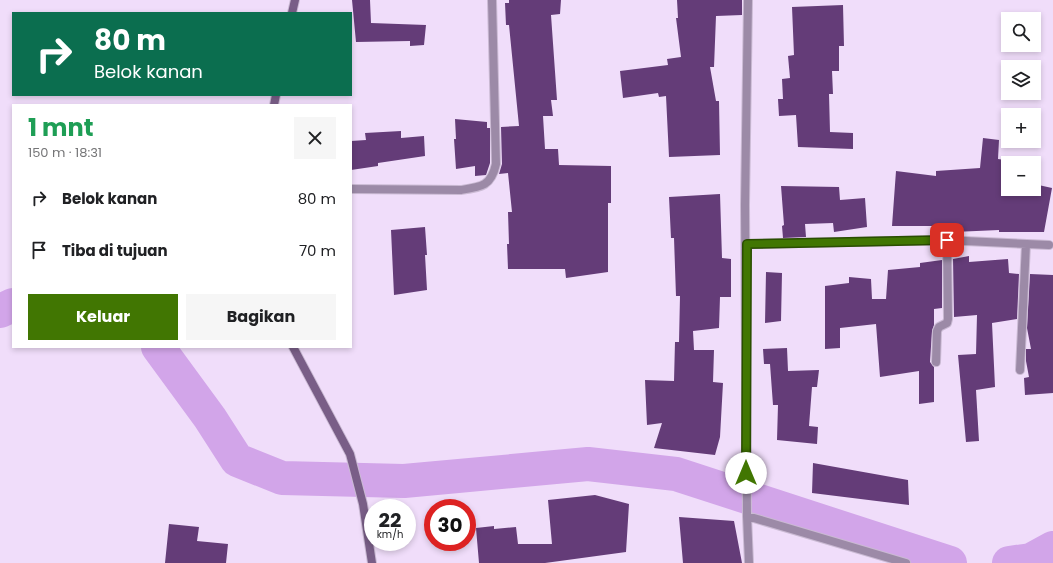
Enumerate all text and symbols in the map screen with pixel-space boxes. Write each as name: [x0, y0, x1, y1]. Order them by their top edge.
map controls: [1001, 12, 1041, 196]
button: search: [1001, 12, 1041, 52]
text: 80 m: [94, 21, 166, 60]
icon: right: [28, 28, 80, 80]
text: Belok kanan: [94, 59, 203, 84]
button: layers: [1001, 60, 1041, 100]
button: +: [1001, 108, 1041, 148]
text: 1 mnt: [28, 111, 93, 144]
button: close: [294, 117, 336, 159]
text: 150 m · 18:31: [28, 143, 102, 162]
button: −: [1001, 156, 1041, 196]
icon: right: [28, 187, 50, 209]
text: Belok kanan: [62, 188, 157, 209]
text: 80 m: [298, 188, 336, 209]
pin: [930, 223, 964, 257]
icon: arrive: [936, 229, 958, 251]
icon: arrive: [28, 239, 50, 261]
text: Tiba di tujuan: [62, 240, 168, 261]
text: 70 m: [299, 240, 336, 261]
button: Keluar: [28, 294, 178, 340]
button: Bagikan: [186, 294, 336, 340]
position arrow: [725, 452, 767, 494]
speed limit sign: 30: [424, 499, 476, 551]
text: 22: [379, 506, 401, 534]
text: km/h: [377, 527, 403, 542]

